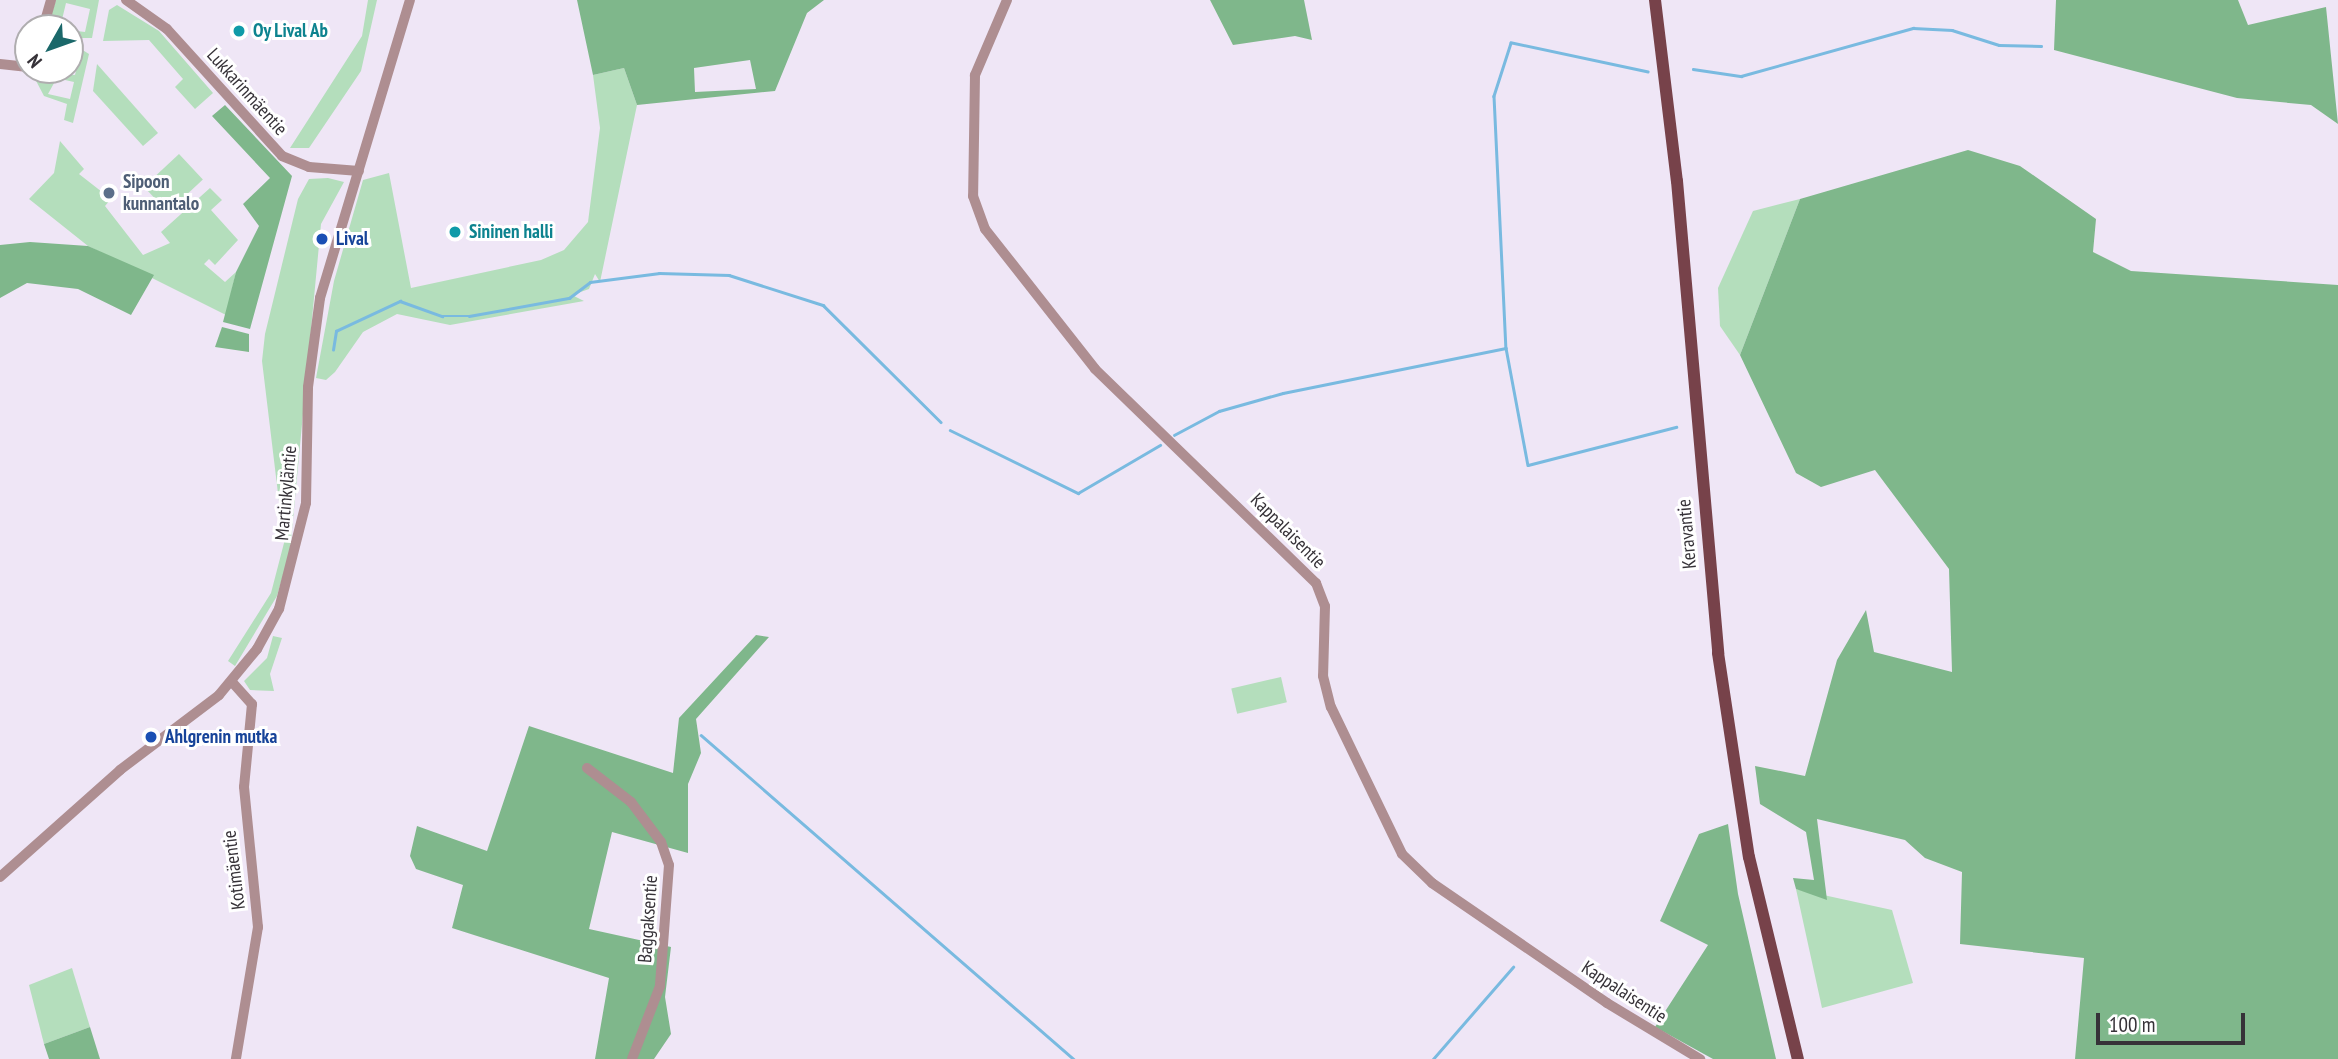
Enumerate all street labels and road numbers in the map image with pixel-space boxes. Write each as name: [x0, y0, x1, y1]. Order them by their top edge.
street label: Lukkarinmäentie: [202, 44, 292, 140]
street label: Martinkyläntie: [270, 445, 302, 541]
street label: Kappalaisentie: [1246, 489, 1330, 573]
street label: Keravantie: [1673, 498, 1701, 570]
street label: Kotimäentie: [218, 829, 250, 911]
street label: Baggaksentie: [634, 874, 662, 964]
street label: Kappalaisentie: [1577, 956, 1671, 1028]

